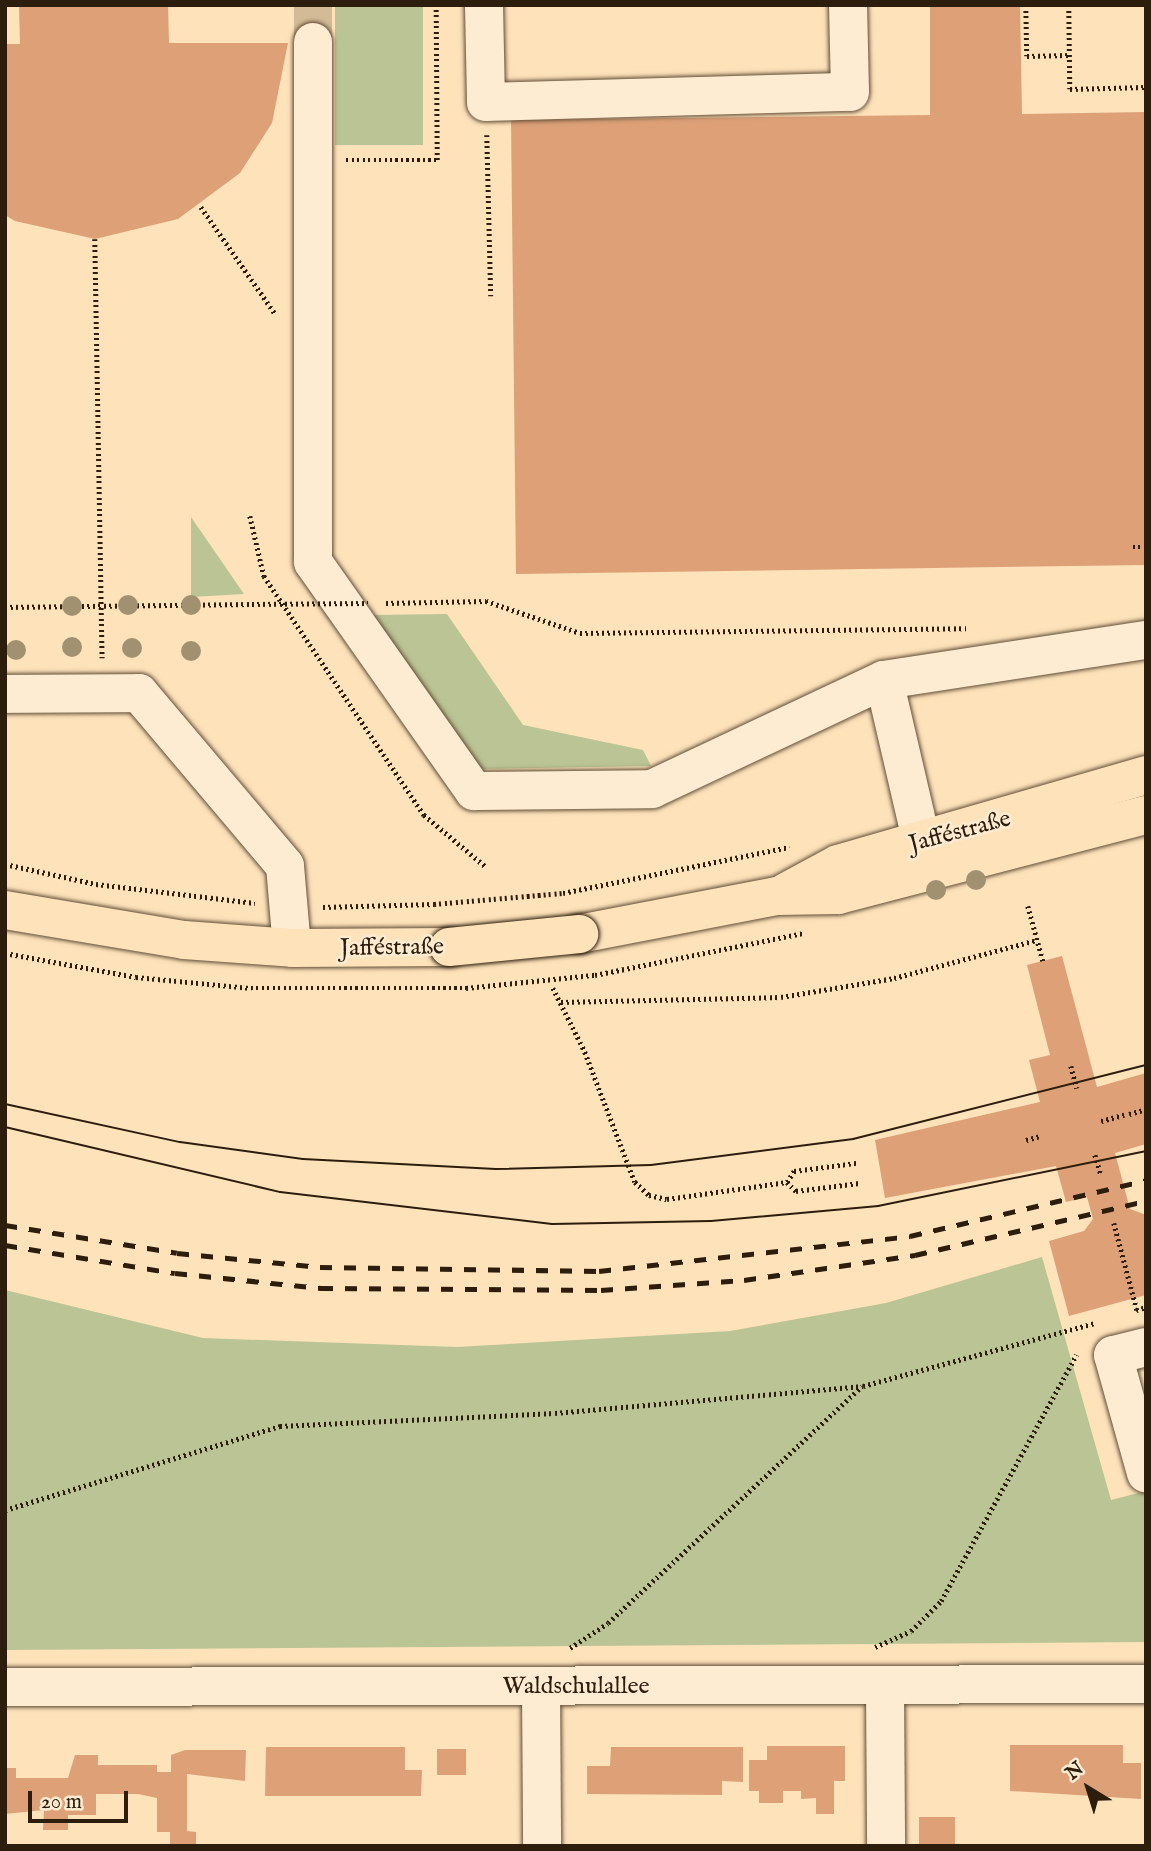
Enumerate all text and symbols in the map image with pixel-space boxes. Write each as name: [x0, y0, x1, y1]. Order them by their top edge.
street label: Jafféstraße: [906, 805, 1014, 859]
street label: Jafféstraße: [340, 933, 444, 963]
street label: Waldschulallee: [503, 1673, 649, 1701]
north arrow: [1053, 1753, 1123, 1823]
text: N: [1061, 1757, 1089, 1786]
scale bar: [32, 1778, 131, 1822]
text: 20 m: [41, 1789, 82, 1816]

